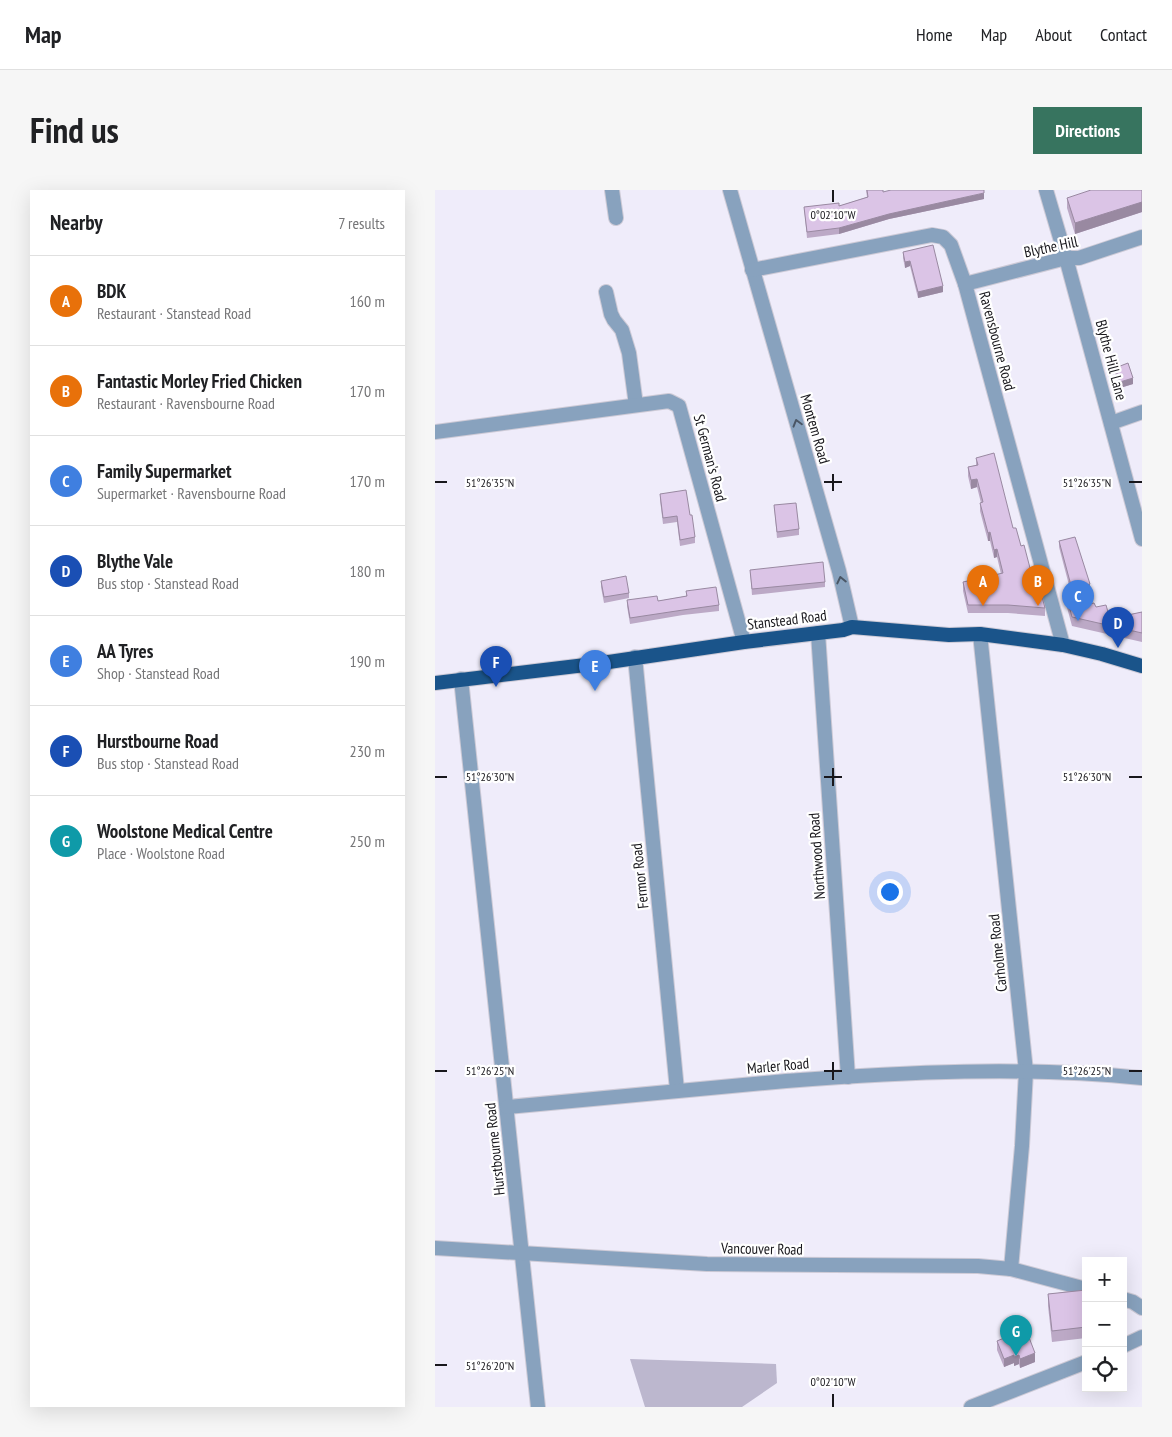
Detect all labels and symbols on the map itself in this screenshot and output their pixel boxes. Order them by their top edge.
text: 0°02'10"W [810,207,856,222]
street label: Blythe Hill [1022,231,1080,261]
street label: Ravensbourne Road [975,289,1020,393]
street label: Blythe Hill Lane [1092,318,1131,402]
street label: Montem Road [797,392,834,466]
street label: St German's Road [690,412,731,504]
one-way arrow [792,419,803,428]
text: 51°26'35"N [466,475,514,490]
text: 51°26'35"N [1063,475,1111,490]
pin: A [967,565,999,606]
pin: B [1022,565,1054,606]
one-way arrow [836,575,847,584]
pin: C [1062,580,1094,621]
street label: Stanstead Road [746,605,828,634]
pin: D [1102,607,1134,648]
pin: F [480,646,512,687]
pin: E [579,650,611,691]
text: 51°26'30"N [466,769,514,784]
text: 51°26'30"N [1063,769,1111,784]
street label: Northwood Road [804,812,829,900]
street label: Fermor Road [627,842,652,910]
your location [877,879,903,905]
street label: Carholme Road [984,913,1011,993]
street label: Marler Road [746,1053,810,1078]
text: 51°26'25"N [466,1063,514,1078]
text: 51°26'25"N [1063,1063,1111,1078]
street label: Hurstbourne Road [480,1102,509,1196]
street label: Vancouver Road [720,1238,803,1259]
pin: G [1000,1315,1032,1356]
text: 51°26'20"N [466,1358,514,1373]
text: 0°02'10"W [810,1374,856,1389]

